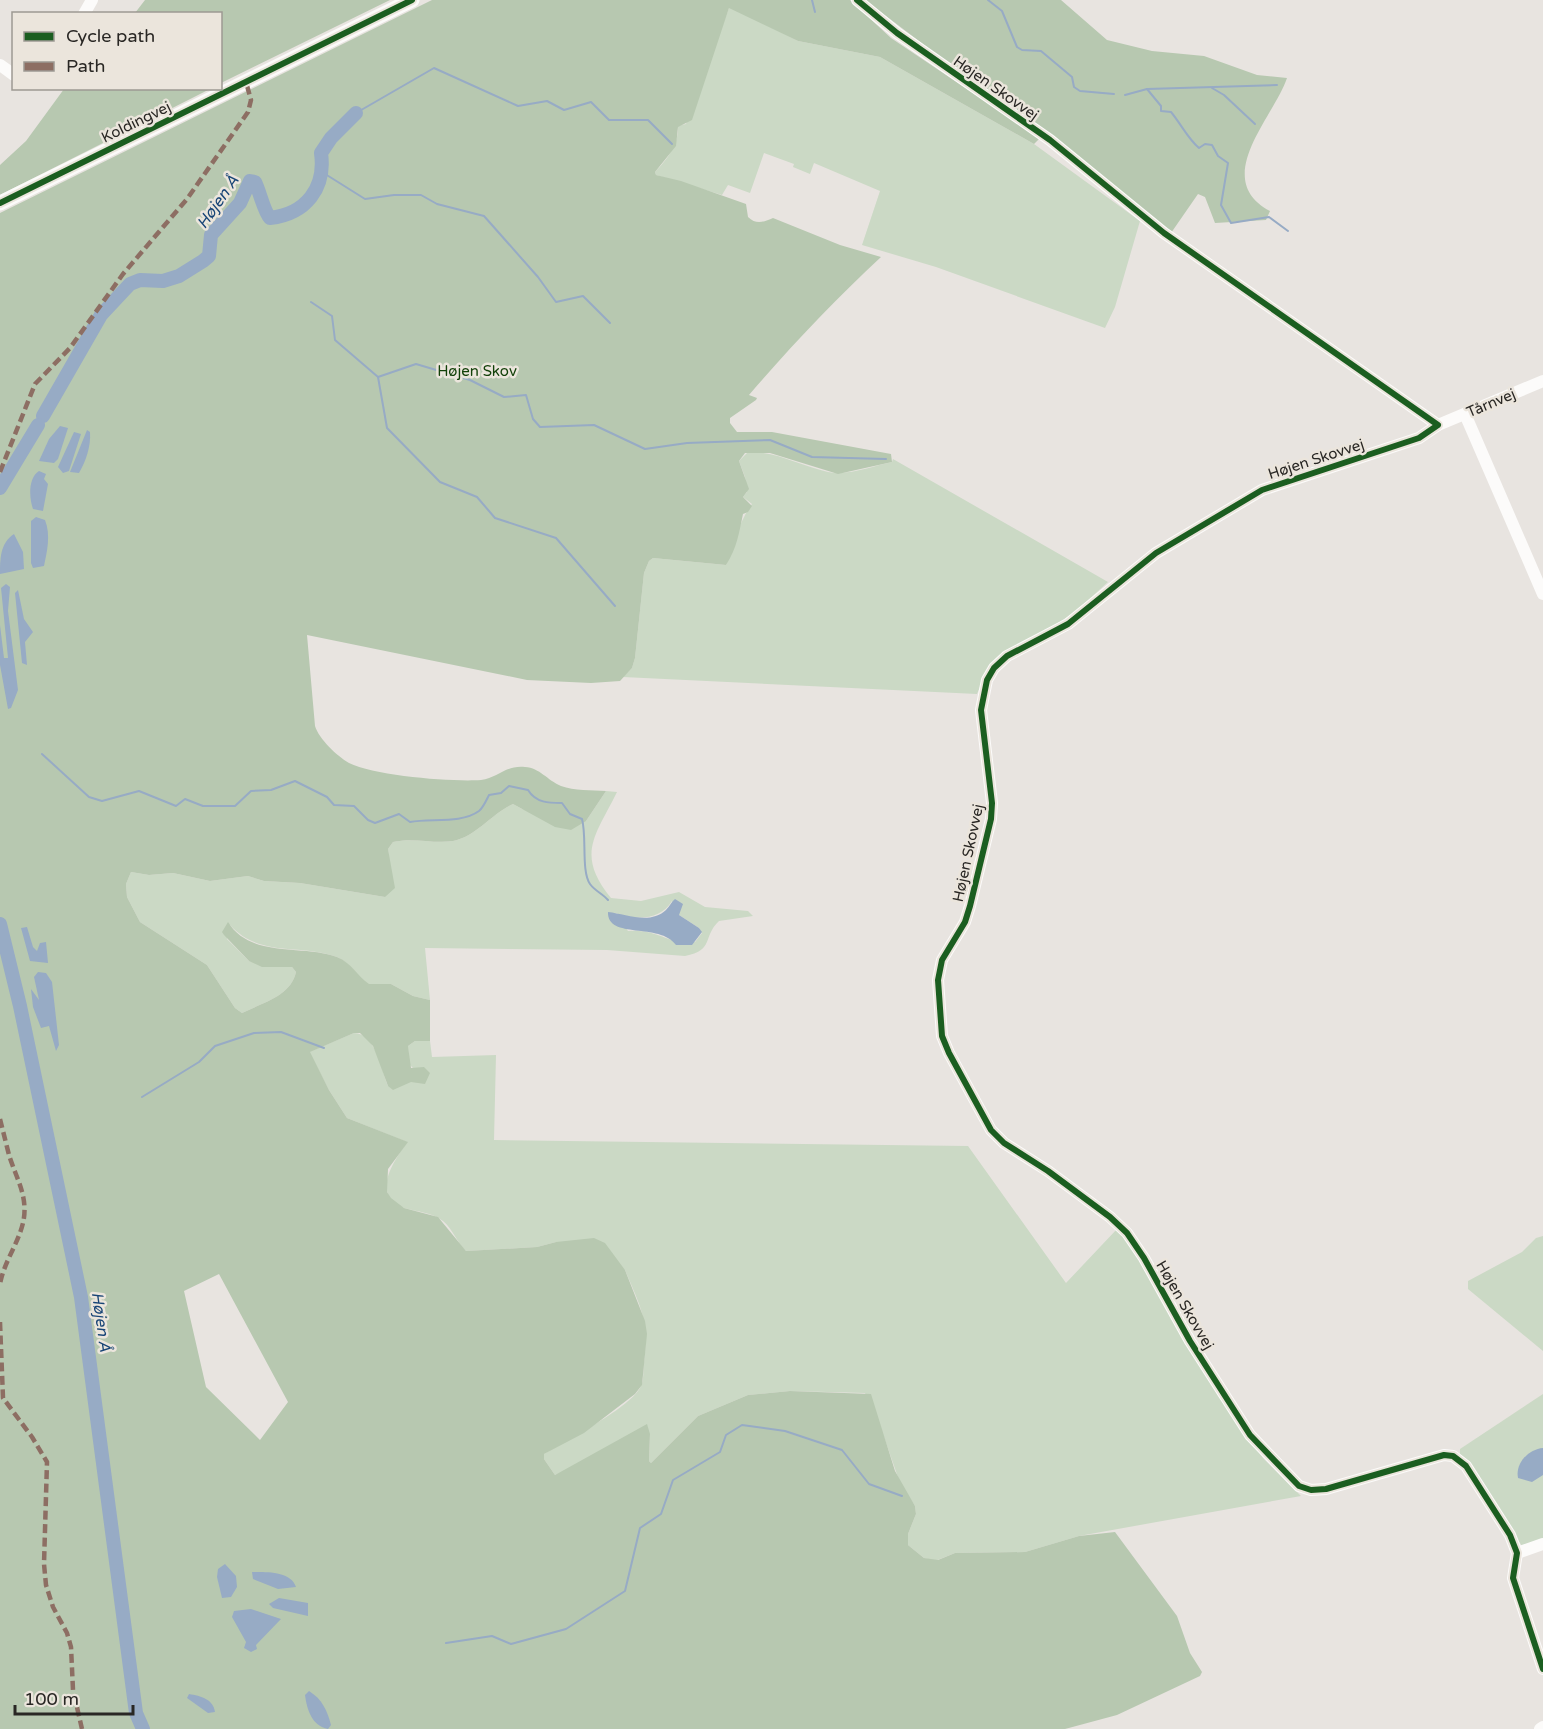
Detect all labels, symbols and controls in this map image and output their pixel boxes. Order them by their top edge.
legend [12,12,222,90]
text: Cycle path [66,25,155,47]
street label: Højen Skovvej [950,52,1042,124]
text: Path [66,55,105,77]
street label: Koldingvej [98,98,174,146]
water label: Højen Å [192,171,244,233]
park label: Højen Skov [437,362,517,380]
street label: Tårnvej [1464,385,1518,421]
street label: Højen Skovvej [1266,435,1366,483]
street label: Højen Skovvej [949,802,987,904]
street label: Højen Skovvej [1152,1257,1218,1353]
water label: Højen Å [87,1291,115,1353]
scale bar [15,1678,134,1716]
text: 100 m [24,1688,79,1710]

